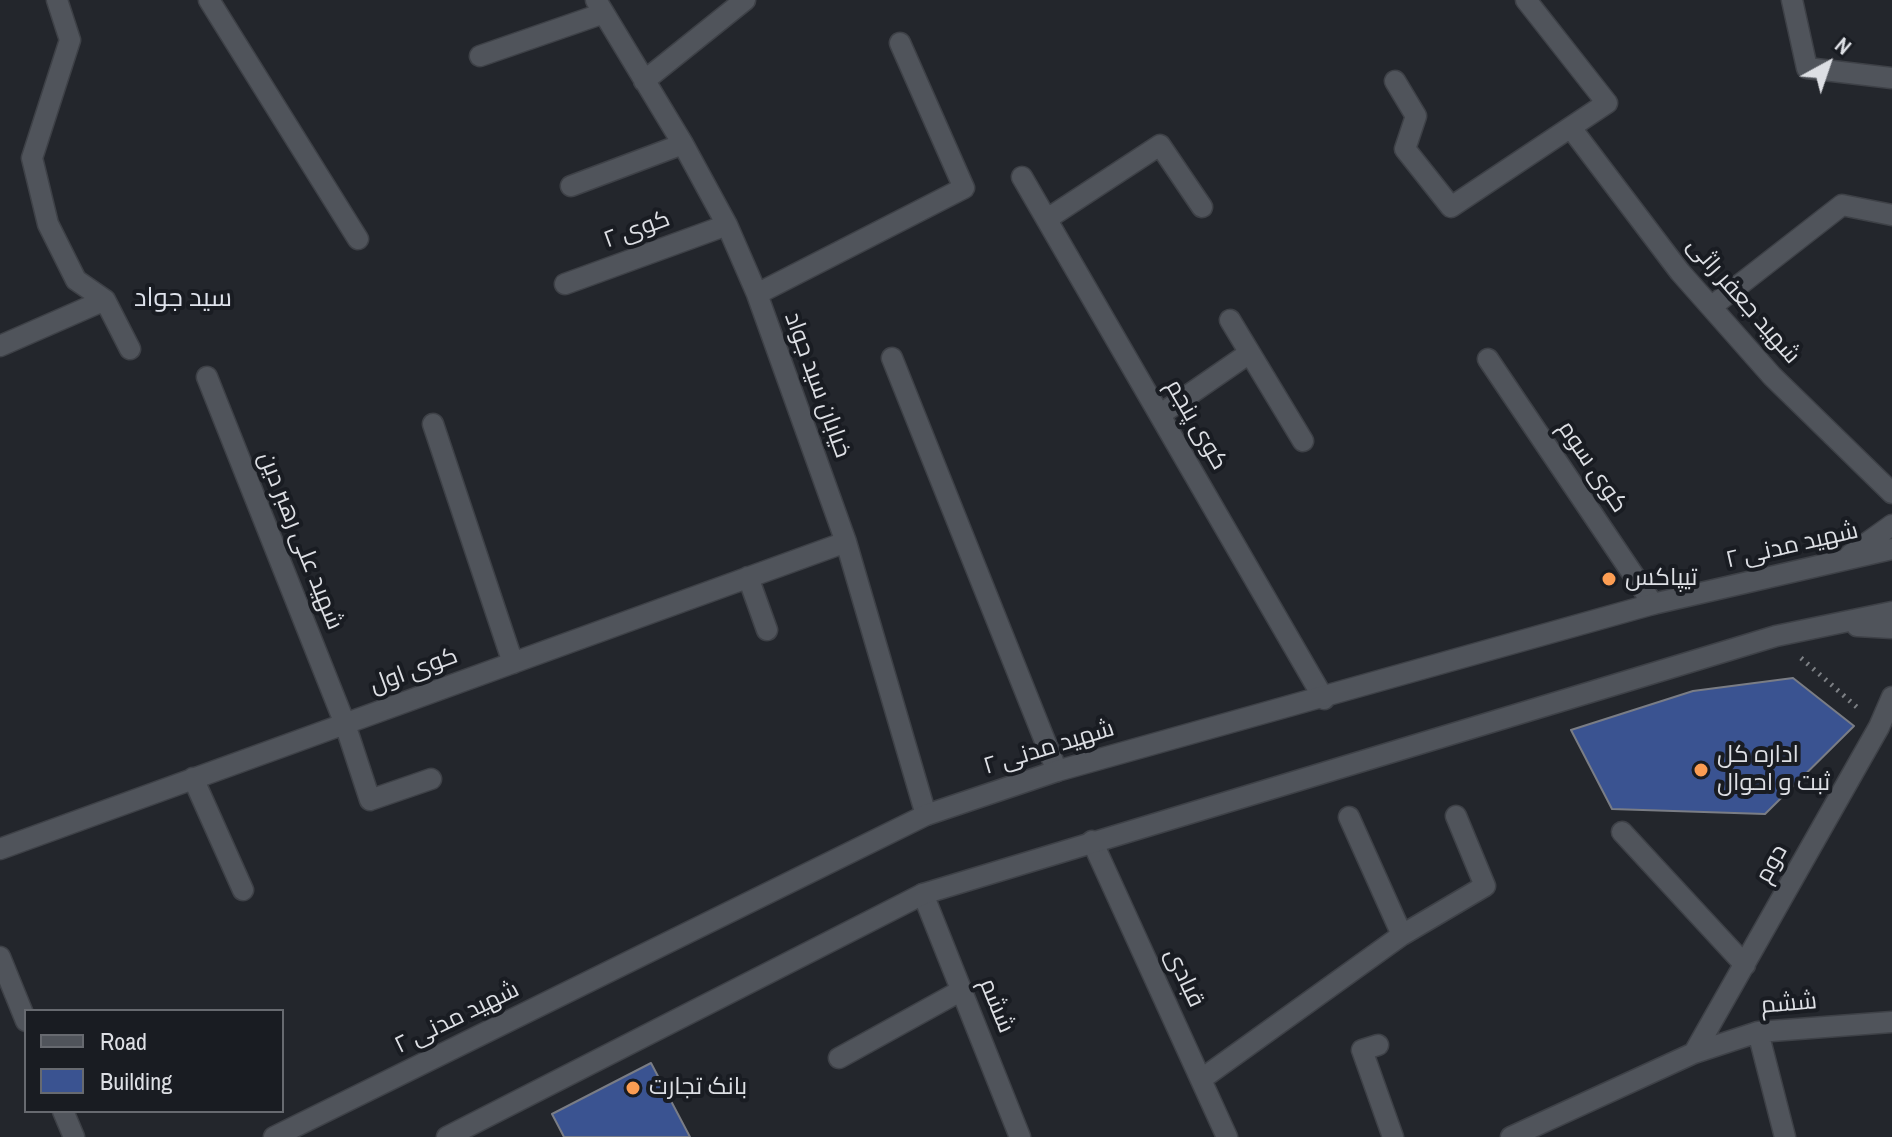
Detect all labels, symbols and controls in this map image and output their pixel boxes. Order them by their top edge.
north arrow [1788,24,1868,104]
text: N [1829,30,1858,61]
street label: کوی ۲ [600,205,674,255]
street label: شهید جعفر راثی [1680,232,1806,370]
district label: سید جواد [134,283,232,315]
street label: خیابان سید جواد [777,308,857,462]
street label: کوی پنجم [1159,375,1233,475]
street label: کوی سوم [1551,416,1633,518]
street label: شهید علی رهبر دین [251,448,349,634]
street label: شهید مدنی ۲ [1723,517,1861,575]
place label: تیپاکس [1625,565,1698,593]
marker: تیپاکس [1600,570,1618,588]
street label: کوی اول [366,642,462,700]
street label: شهید مدنی ۲ [980,714,1118,782]
place label: اداره کل ثبت و احوال [1717,742,1830,798]
marker: اداره کل ثبت و احوال [1692,761,1710,779]
street label: دوم [1750,840,1794,888]
street label: قبادی [1158,944,1210,1012]
street label: شهید مدنی ۲ [390,975,524,1061]
street label: ششم [972,975,1020,1037]
street label: ششم [1760,987,1818,1021]
legend [24,1009,284,1113]
text: Road [100,1025,147,1057]
text: Building [100,1065,172,1097]
place label: بانک تجارت [649,1074,747,1102]
marker: بانک تجارت [624,1079,642,1097]

